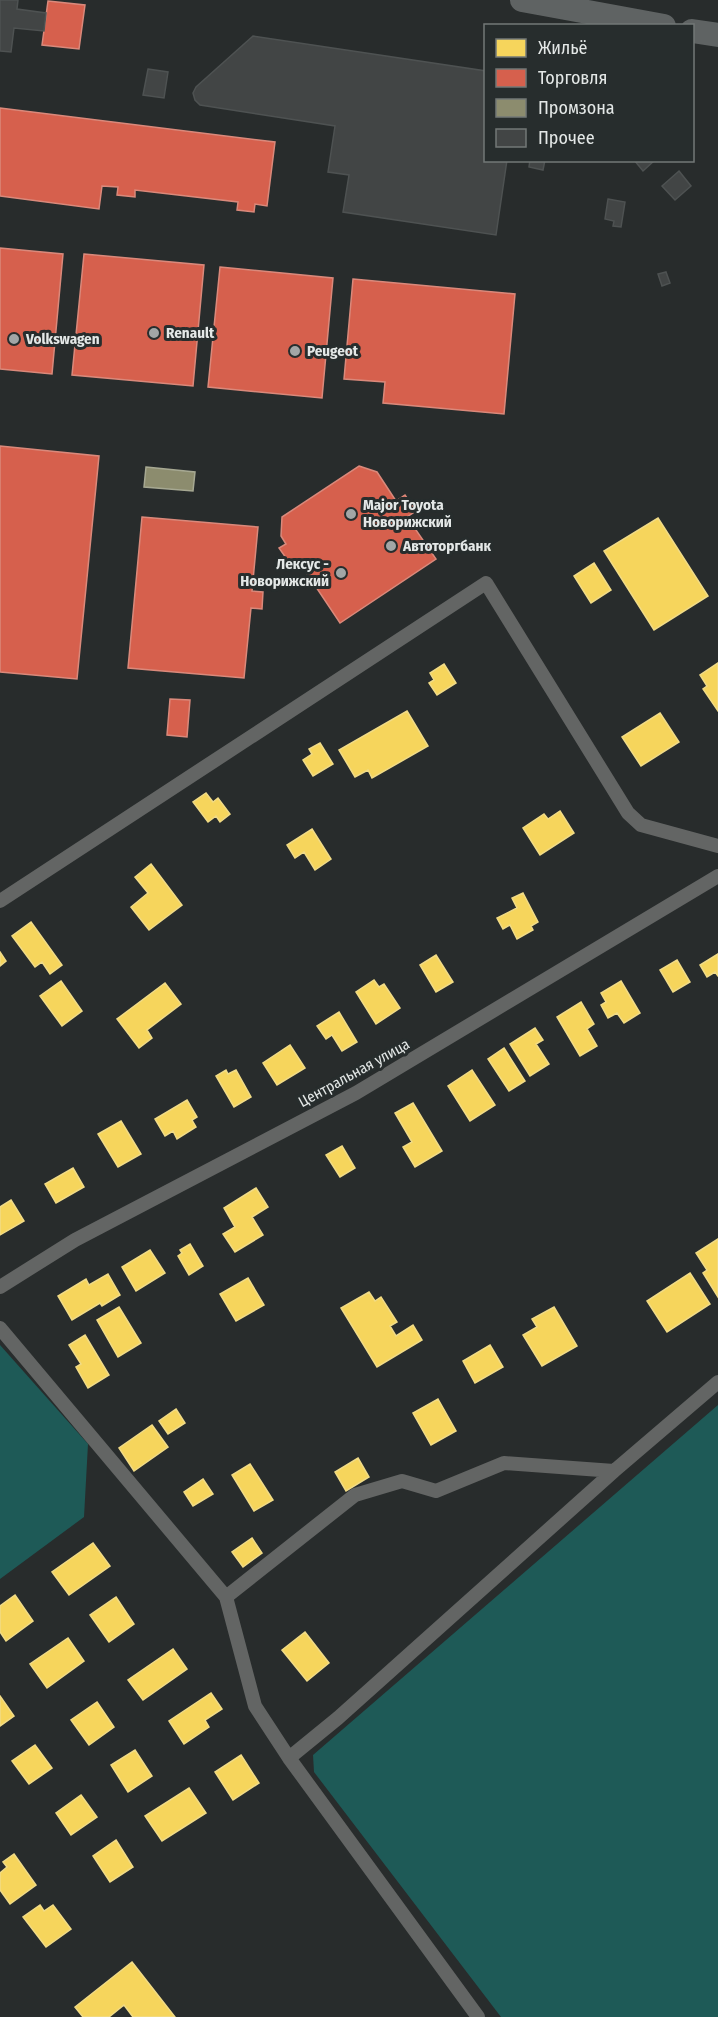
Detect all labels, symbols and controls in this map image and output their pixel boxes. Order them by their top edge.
legend [484,24,694,162]
text: Жильё [538,37,588,59]
text: Торговля [538,67,607,89]
text: Промзона [538,97,615,119]
text: Прочее [538,127,595,149]
place label: Renault [166,324,215,342]
marker: Renault [147,326,161,340]
place label: Volkswagen [25,330,100,348]
marker: Volkswagen [7,332,21,346]
place label: Peugeot [307,342,359,360]
marker: Peugeot [288,344,302,358]
place label: Major Toyota Новорижский [363,496,452,531]
marker: Major Toyota Новорижский [344,507,358,521]
place label: Автоторгбанк [402,537,491,555]
marker: Автоторгбанк [384,539,398,553]
place label: Лексус - Новорижский [240,555,329,590]
marker: Лексус - Новорижский [334,566,348,580]
street label: Центральная улица [295,1035,413,1111]

